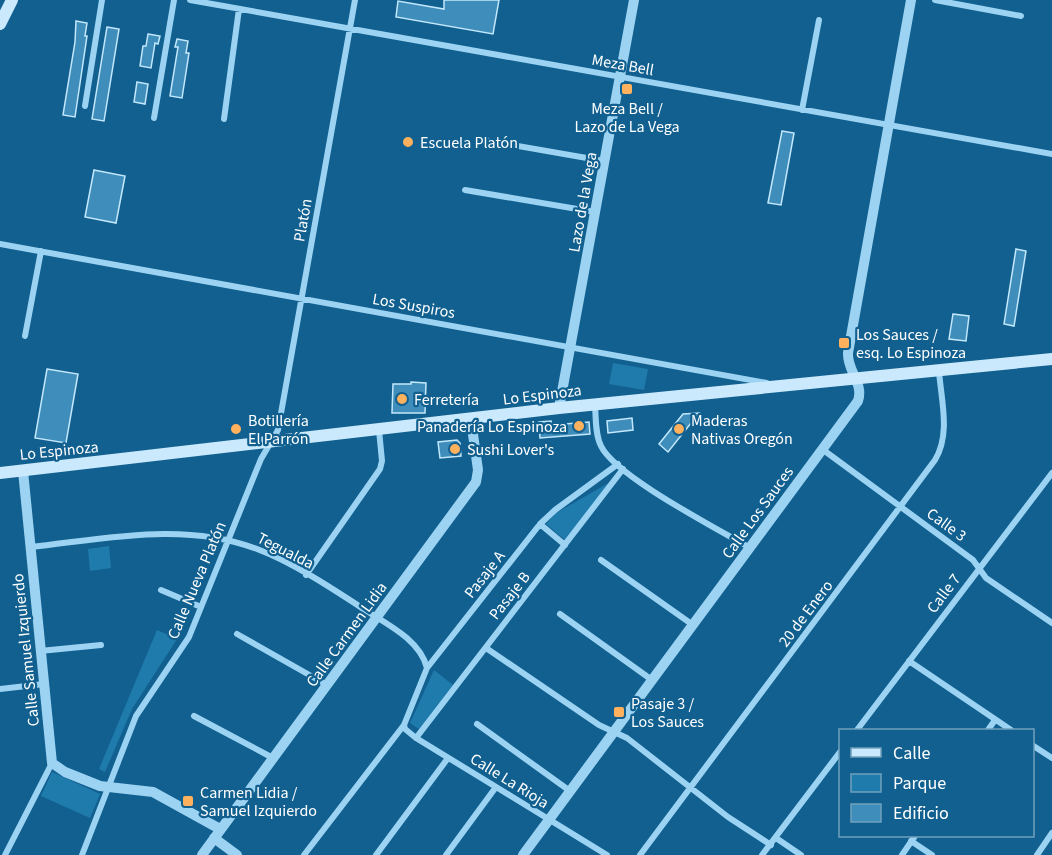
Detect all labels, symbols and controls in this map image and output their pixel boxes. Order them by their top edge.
street label: Meza Bell [590,49,656,81]
marker: Meza Bell / Lazo de La Vega [620,82,634,96]
place label: Meza Bell / Lazo de La Vega [574,98,680,138]
place label: Escuela Platón [420,132,518,154]
marker: Escuela Platón [401,135,415,149]
street label: Lazo de la Vega [563,150,603,254]
street label: Platón [288,197,318,244]
street label: Los Suspiros [371,288,457,324]
place label: Los Sauces / esq. Lo Espinoza [856,324,966,364]
marker: Los Sauces / esq. Lo Espinoza [837,336,851,350]
street label: Lo Espinoza [501,379,583,411]
place label: Ferretería [414,389,479,411]
marker: Ferretería [395,392,409,406]
place label: Botillería El Parrón [248,410,309,450]
place label: Maderas Nativas Oregón [691,410,793,450]
place label: Panadería Lo Espinoza [417,416,567,438]
marker: Panadería Lo Espinoza [572,419,586,433]
marker: Botillería El Parrón [229,422,243,436]
marker: Maderas Nativas Oregón [672,422,686,436]
street label: Lo Espinoza [19,436,100,466]
place label: Sushi Lover's [467,439,555,461]
marker: Sushi Lover's [448,442,462,456]
street label: Calle Los Sauces [717,462,799,563]
street label: Calle 3 [922,503,971,547]
street label: Calle Nueva Platón [162,518,232,642]
street label: Tegualda [253,527,318,575]
street label: Pasaje A [459,546,511,603]
street label: Pasaje B [484,567,536,624]
street label: Calle 7 [922,569,966,618]
street label: Calle Samuel Izquierdo [7,572,45,727]
street label: 20 de Enero [773,576,838,651]
street label: Calle Carmen Lidia [301,578,392,692]
place label: Pasaje 3 / Los Sauces [631,693,704,733]
marker: Pasaje 3 / Los Sauces [612,705,626,719]
legend [839,729,1034,837]
text: Calle [893,741,931,766]
street label: Calle La Rioja [466,748,553,814]
text: Parque [893,771,946,796]
place label: Carmen Lidia / Samuel Izquierdo [200,782,317,822]
marker: Carmen Lidia / Samuel Izquierdo [181,794,195,808]
text: Edificio [893,801,949,826]

